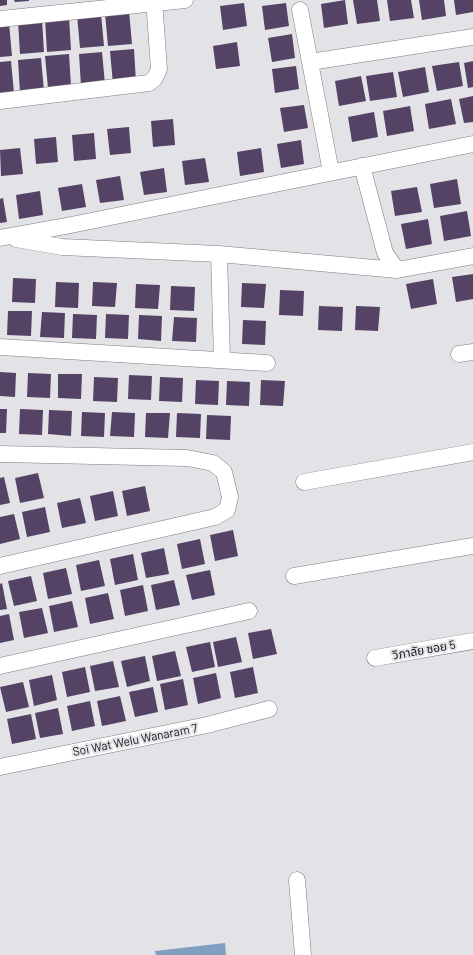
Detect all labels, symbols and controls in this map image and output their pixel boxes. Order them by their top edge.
street label: วิภาลัย ซอย 5 [391,637,457,663]
street label: Soi Wat Welu Wanaram 7 [71,721,199,759]

